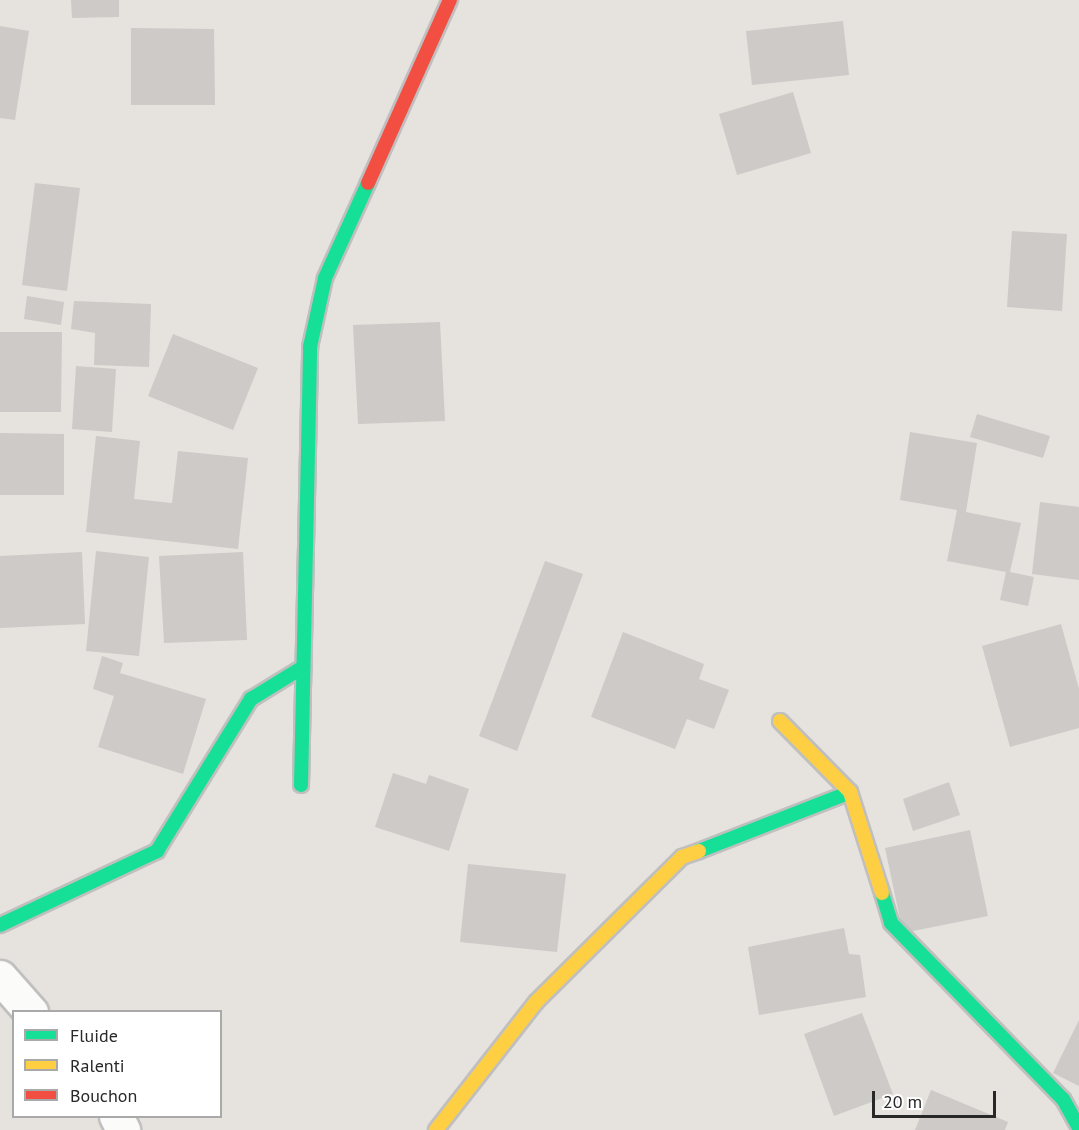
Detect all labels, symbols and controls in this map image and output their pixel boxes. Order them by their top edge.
legend [12,1010,222,1118]
text: Fluide [70,1024,118,1047]
text: Ralenti [70,1054,125,1077]
scale bar [875,1079,1000,1117]
text: Bouchon [70,1084,137,1107]
text: 20 m [883,1090,922,1113]

